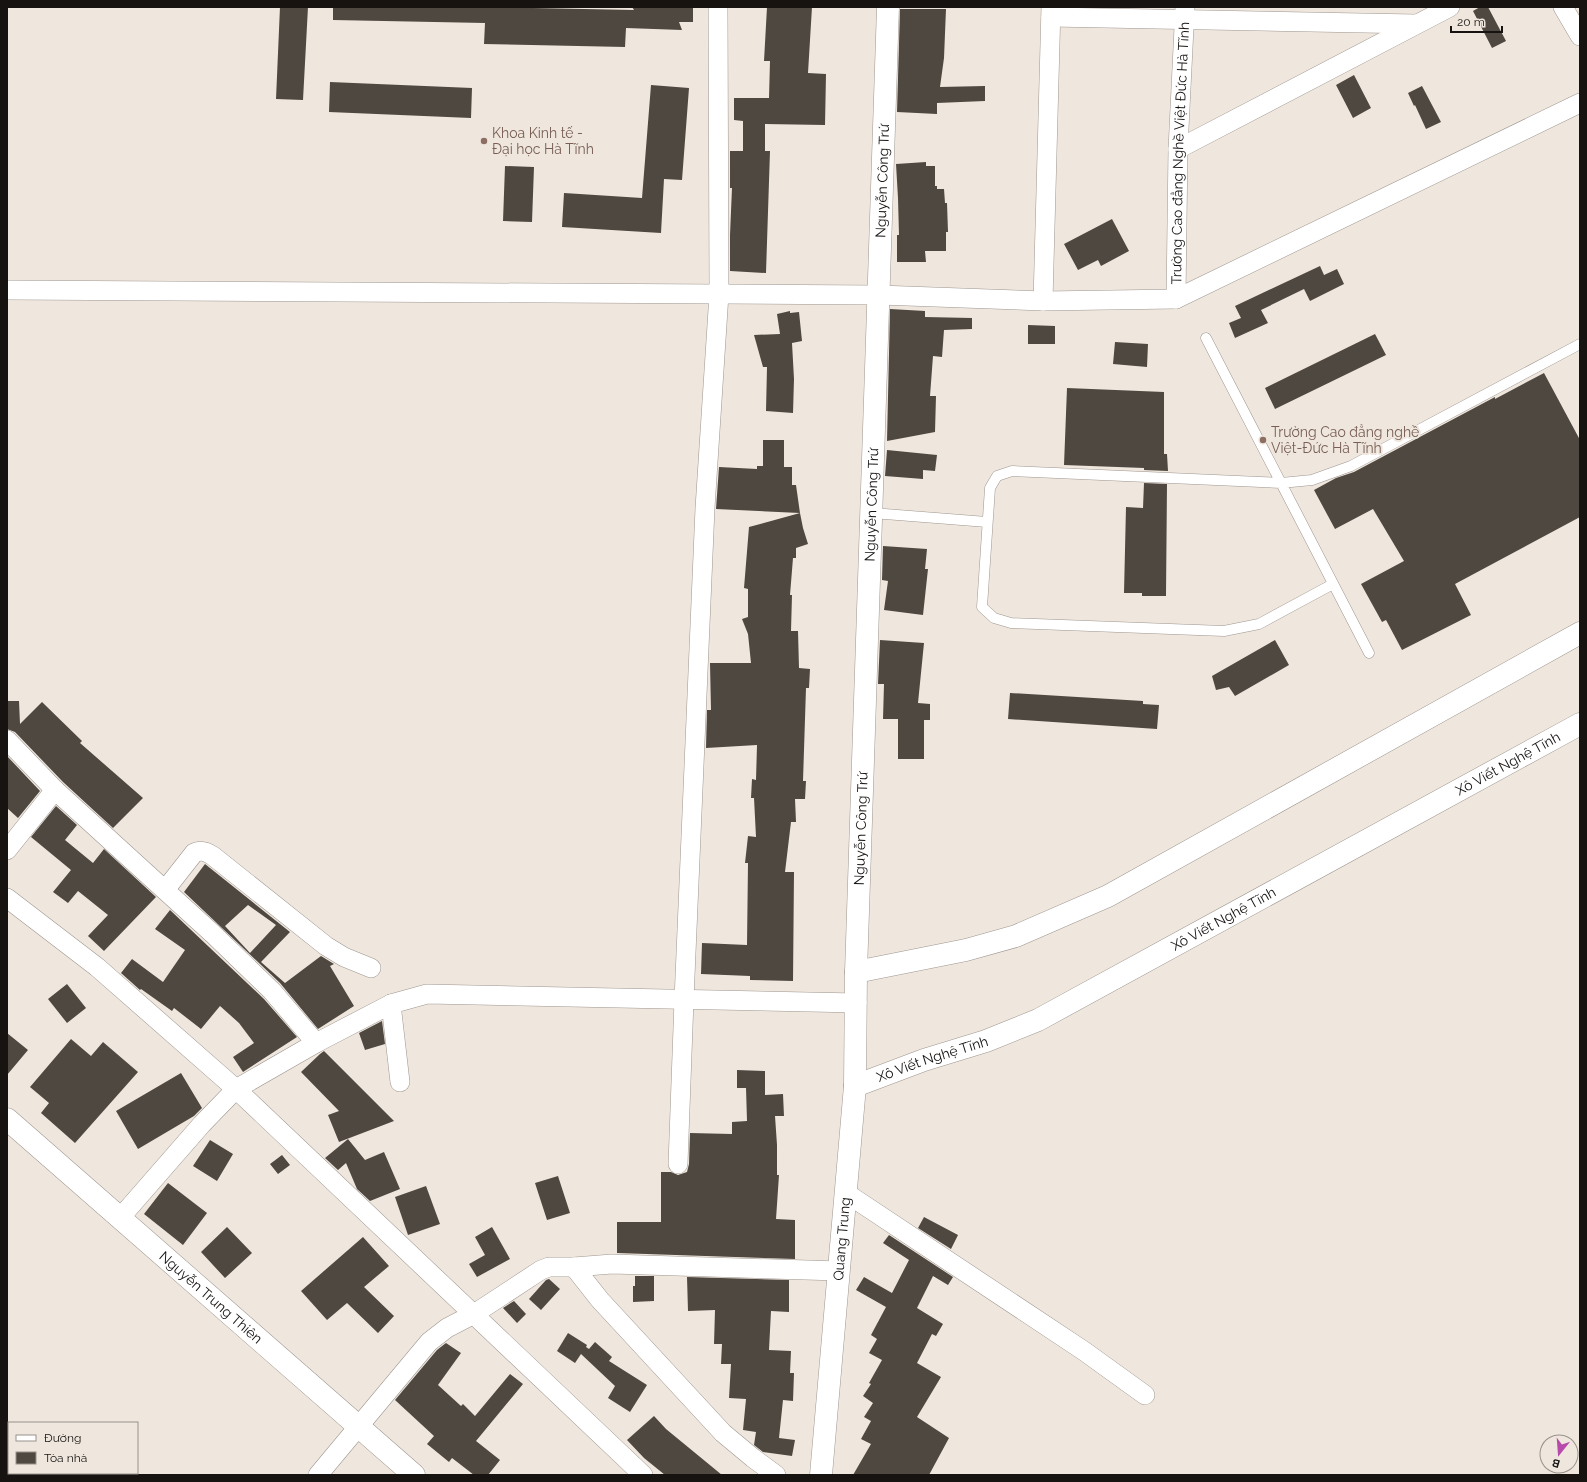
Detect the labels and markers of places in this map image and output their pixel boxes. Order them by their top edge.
place label: Khoa Kinh tế - Đại học Hà Tĩnh [492,125,594,157]
marker: Khoa Kinh tế - Đại học Hà Tĩnh [479,136,489,146]
place label: Trường Cao đẳng nghề Việt-Đức Hà Tĩnh [1271,424,1419,456]
marker: Trường Cao đẳng nghề Việt-Đức Hà Tĩnh [1258,435,1268,445]

